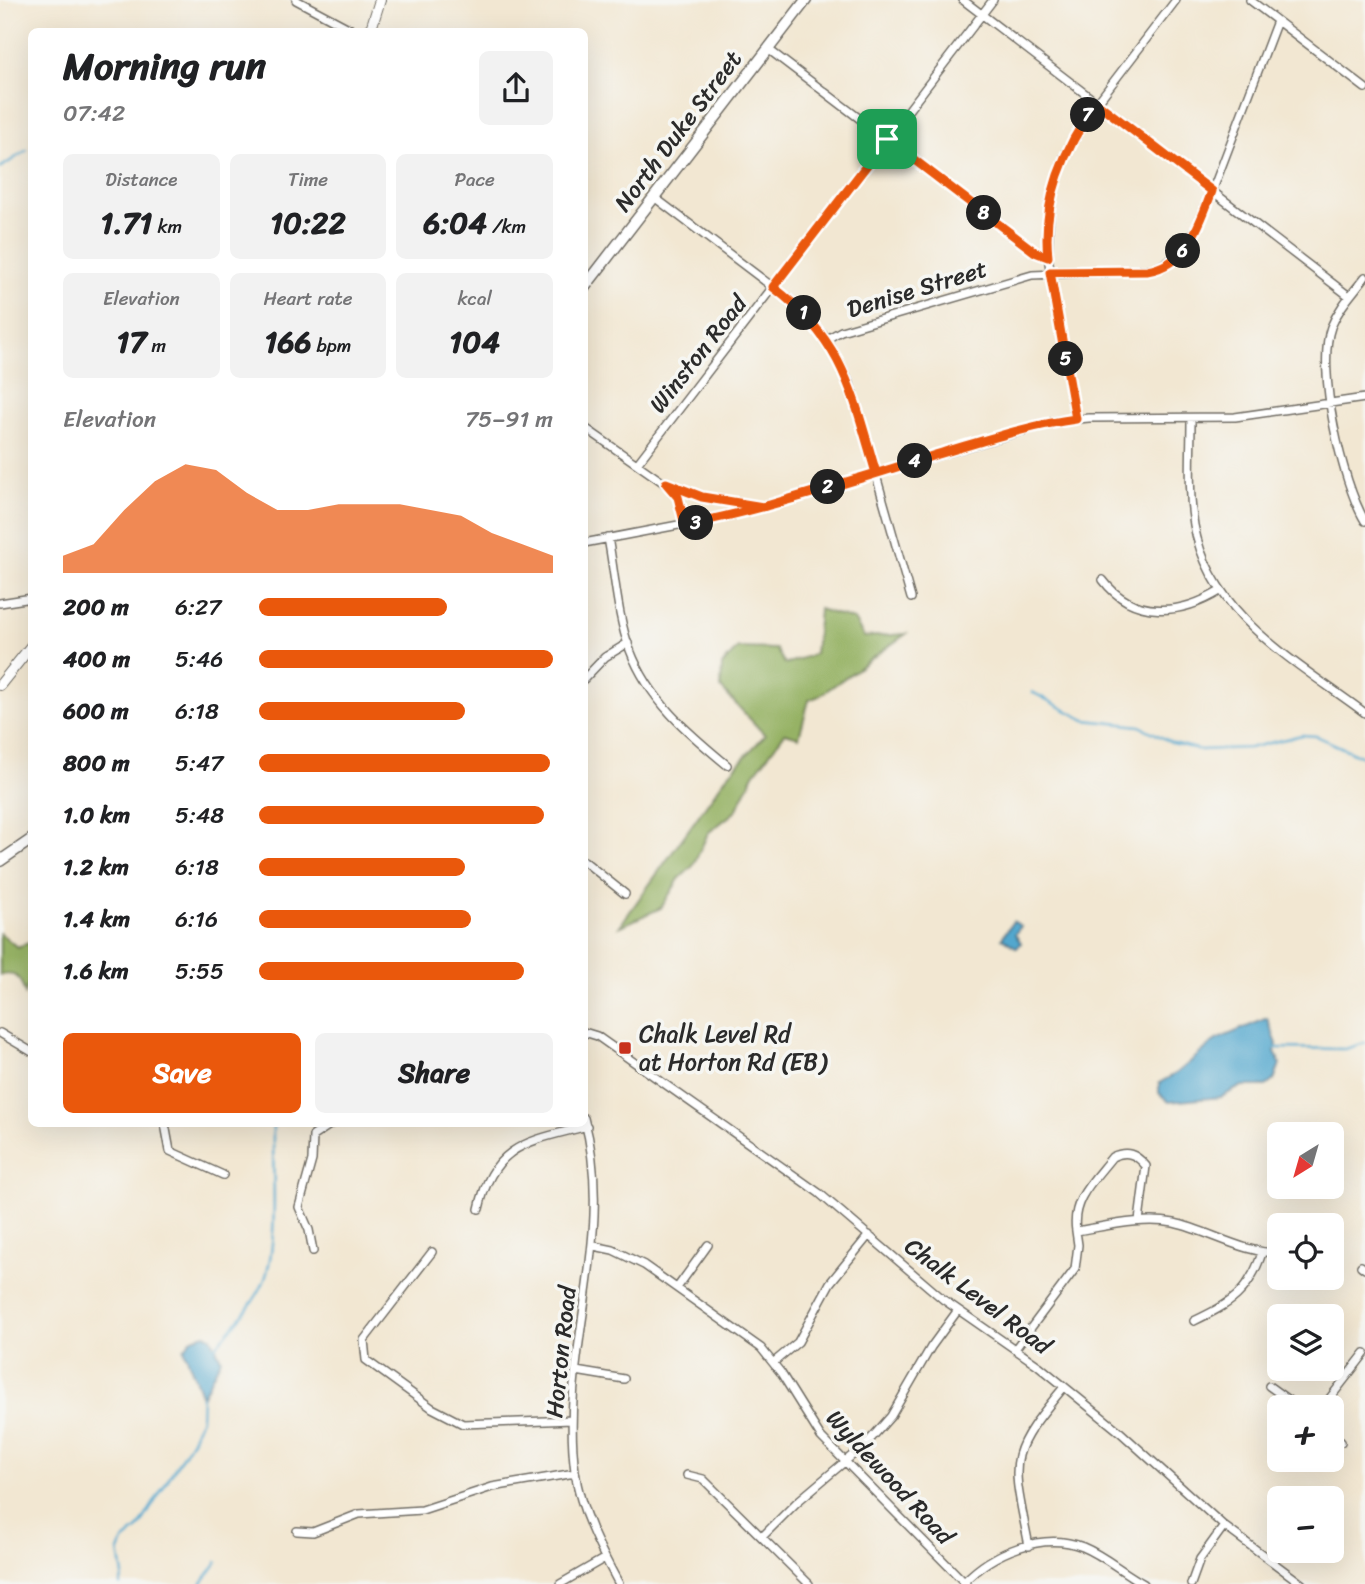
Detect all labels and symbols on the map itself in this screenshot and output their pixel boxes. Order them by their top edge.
street label: North Duke Street [603,41,753,221]
pin: 7 [1070,97,1106,132]
pin [857,109,917,169]
pin: 8 [967,196,1002,230]
pin: 6 [1166,233,1200,268]
street label: Denise Street [842,248,992,330]
street label: Winston Road [638,284,759,423]
pin: 1 [786,296,822,330]
pin: 5 [1048,342,1084,376]
pin: 4 [898,444,932,478]
pin: 2 [810,470,846,504]
pin: 3 [678,505,714,540]
place label: Chalk Level Rd at Horton Rd (EB) [639,1013,828,1083]
marker: Chalk Level Rd at Horton Rd (EB) [617,1040,633,1056]
north arrow [1267,1122,1344,1199]
street label: Chalk Level Road [895,1226,1062,1366]
street label: Horton Road [533,1282,589,1420]
street label: Wyldewood Road [815,1399,966,1556]

